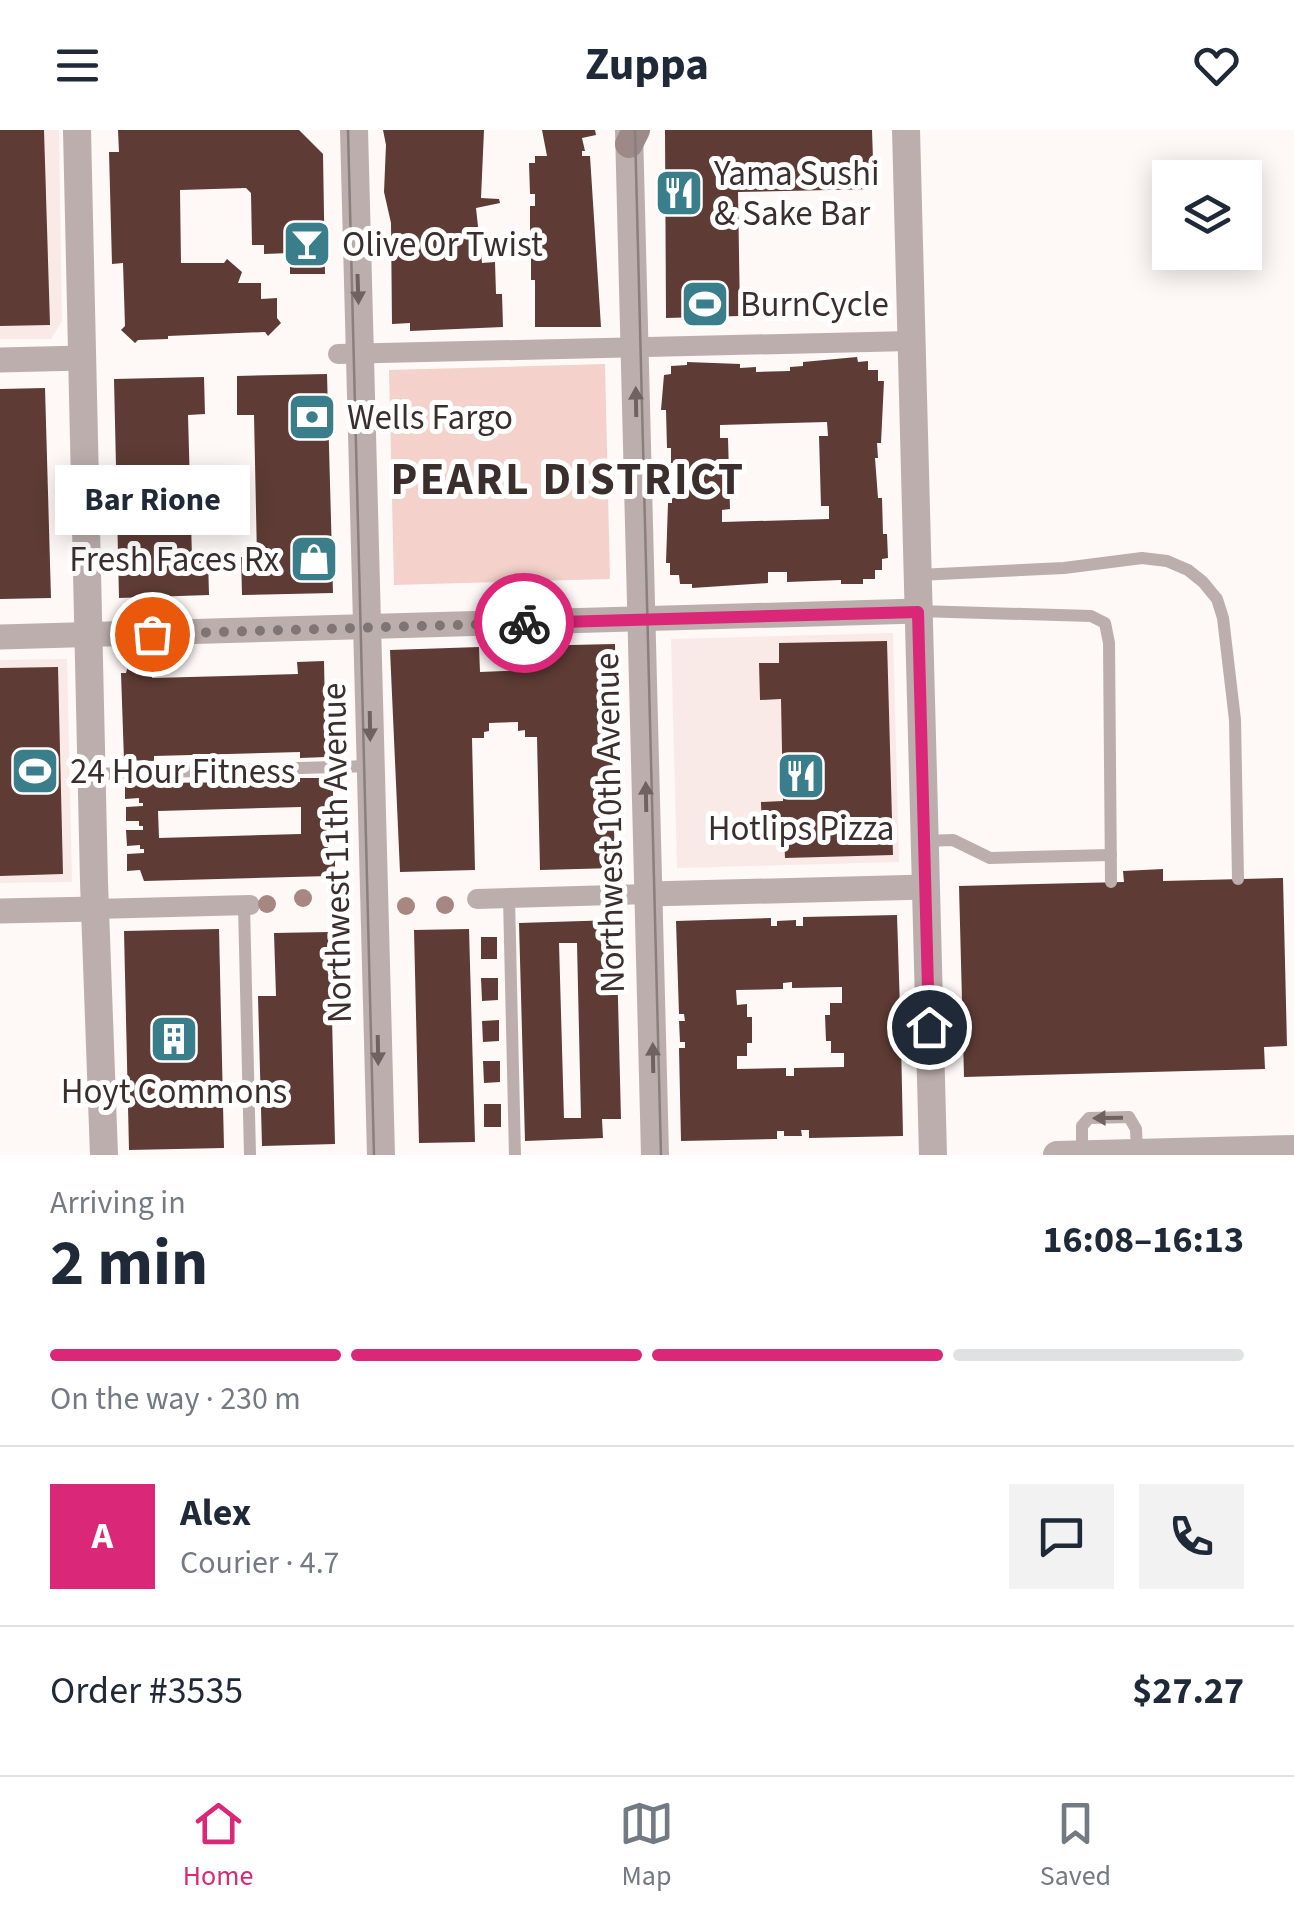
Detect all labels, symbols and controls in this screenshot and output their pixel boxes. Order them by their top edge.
text: Zuppa [585,33,709,97]
icon: menu [50,38,105,93]
icon: heart [1189,38,1244,93]
place label: Yama Sushi & Sake Bar [713,149,880,239]
map controls [1152,160,1262,270]
button: layers [1152,160,1262,270]
restaurant icon: Yama Sushi & Sake Bar [653,167,705,219]
bar icon: Olive Or Twist [281,218,333,270]
place label: Olive Or Twist [342,220,543,270]
one-way arrow [351,273,367,305]
sports icon: BurnCycle [679,278,731,330]
place label: BurnCycle [740,280,889,330]
one-way arrow [628,385,644,417]
bank icon: Wells Fargo [286,391,338,443]
place label: Wells Fargo [347,393,513,443]
district label: PEARL DISTRICT [390,448,746,512]
callout: Bar Rione [54,464,250,534]
text: Bar Rione [84,477,221,523]
shop icon: Fresh Faces Rx [288,533,340,585]
place label: Fresh Faces Rx [69,535,279,585]
courier [474,573,574,673]
pin [110,592,195,677]
icon: bike [497,596,552,651]
icon: bag [125,607,180,662]
street label: Northwest 10th Avenue [582,652,638,994]
street label: Northwest 11th Avenue [309,682,365,1024]
one-way arrow [363,710,379,742]
sports icon: 24 Hour Fitness [9,745,61,797]
place label: 24 Hour Fitness [70,747,295,797]
restaurant icon: Hotlips Pizza [775,750,827,802]
one-way arrow [638,780,654,812]
place label: Hotlips Pizza [708,804,894,854]
pin [887,985,972,1070]
icon: home [902,1000,957,1055]
building icon: Hoyt Commons [148,1013,200,1065]
one-way arrow [371,1035,387,1067]
one-way arrow [644,1041,660,1073]
place label: Hoyt Commons [61,1067,287,1117]
one-way arrow [1091,1110,1123,1126]
text: Arriving in [50,1180,186,1226]
text: 16:08–16:13 [1042,1213,1244,1267]
text: 2 min [50,1217,208,1310]
text: On the way · 230 m [50,1376,301,1422]
button: chat [1009,1484,1114,1589]
button: phone [1139,1484,1244,1589]
text: Alex [180,1486,251,1540]
text: A [92,1509,113,1563]
text: Courier · 4.7 [180,1540,340,1586]
text: Order #3535 [50,1664,243,1718]
text: $27.27 [1132,1664,1244,1718]
tab: Home [183,1796,253,1896]
tab: Map [619,1796,674,1896]
tab: Saved [1040,1796,1111,1896]

